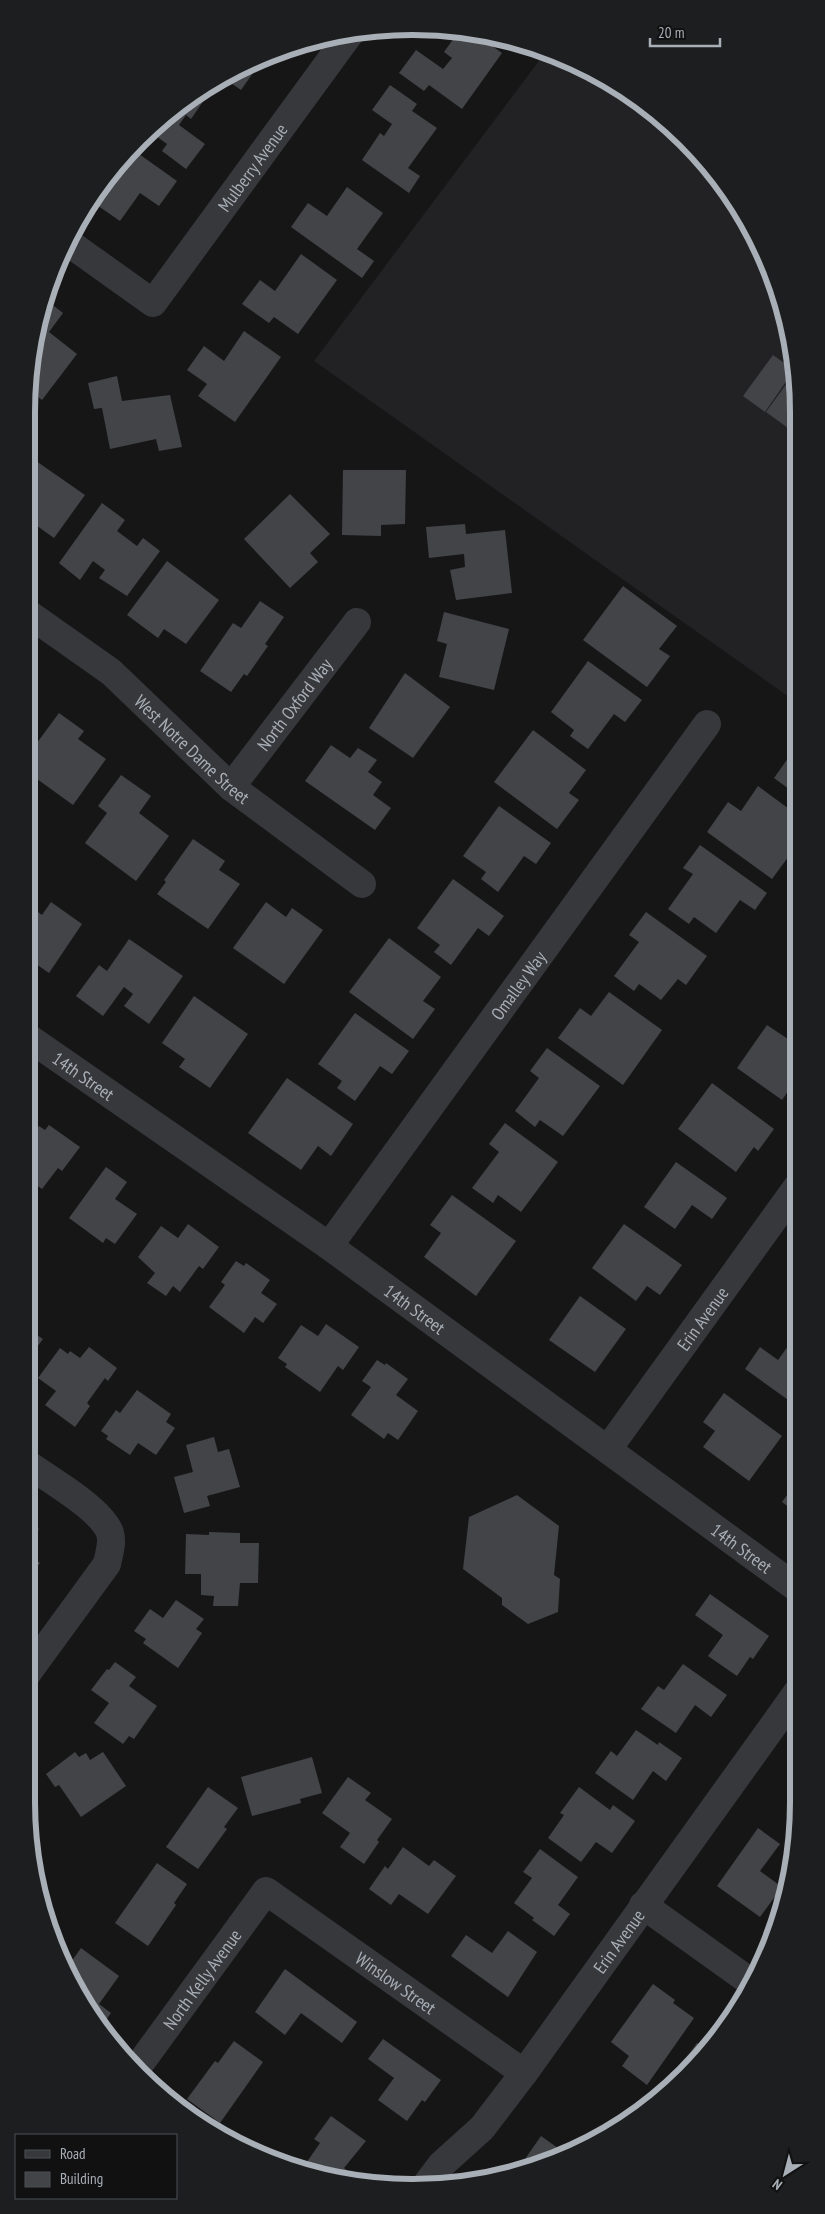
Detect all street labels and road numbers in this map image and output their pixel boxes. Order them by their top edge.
street label: Mulberry Avenue [212,119,292,216]
street label: North Oxford Way [251,653,337,755]
street label: West Notre Dame Street [130,690,254,808]
street label: Omalley Way [485,946,551,1024]
street label: 14th Street [48,1046,119,1105]
street label: 14th Street [380,1279,450,1339]
street label: Erin Avenue [671,1282,733,1355]
street label: 14th Street [707,1518,777,1578]
street label: Erin Avenue [588,1905,649,1978]
street label: North Kelly Avenue [158,1924,246,2034]
street label: Winslow Street [351,1946,441,2019]

